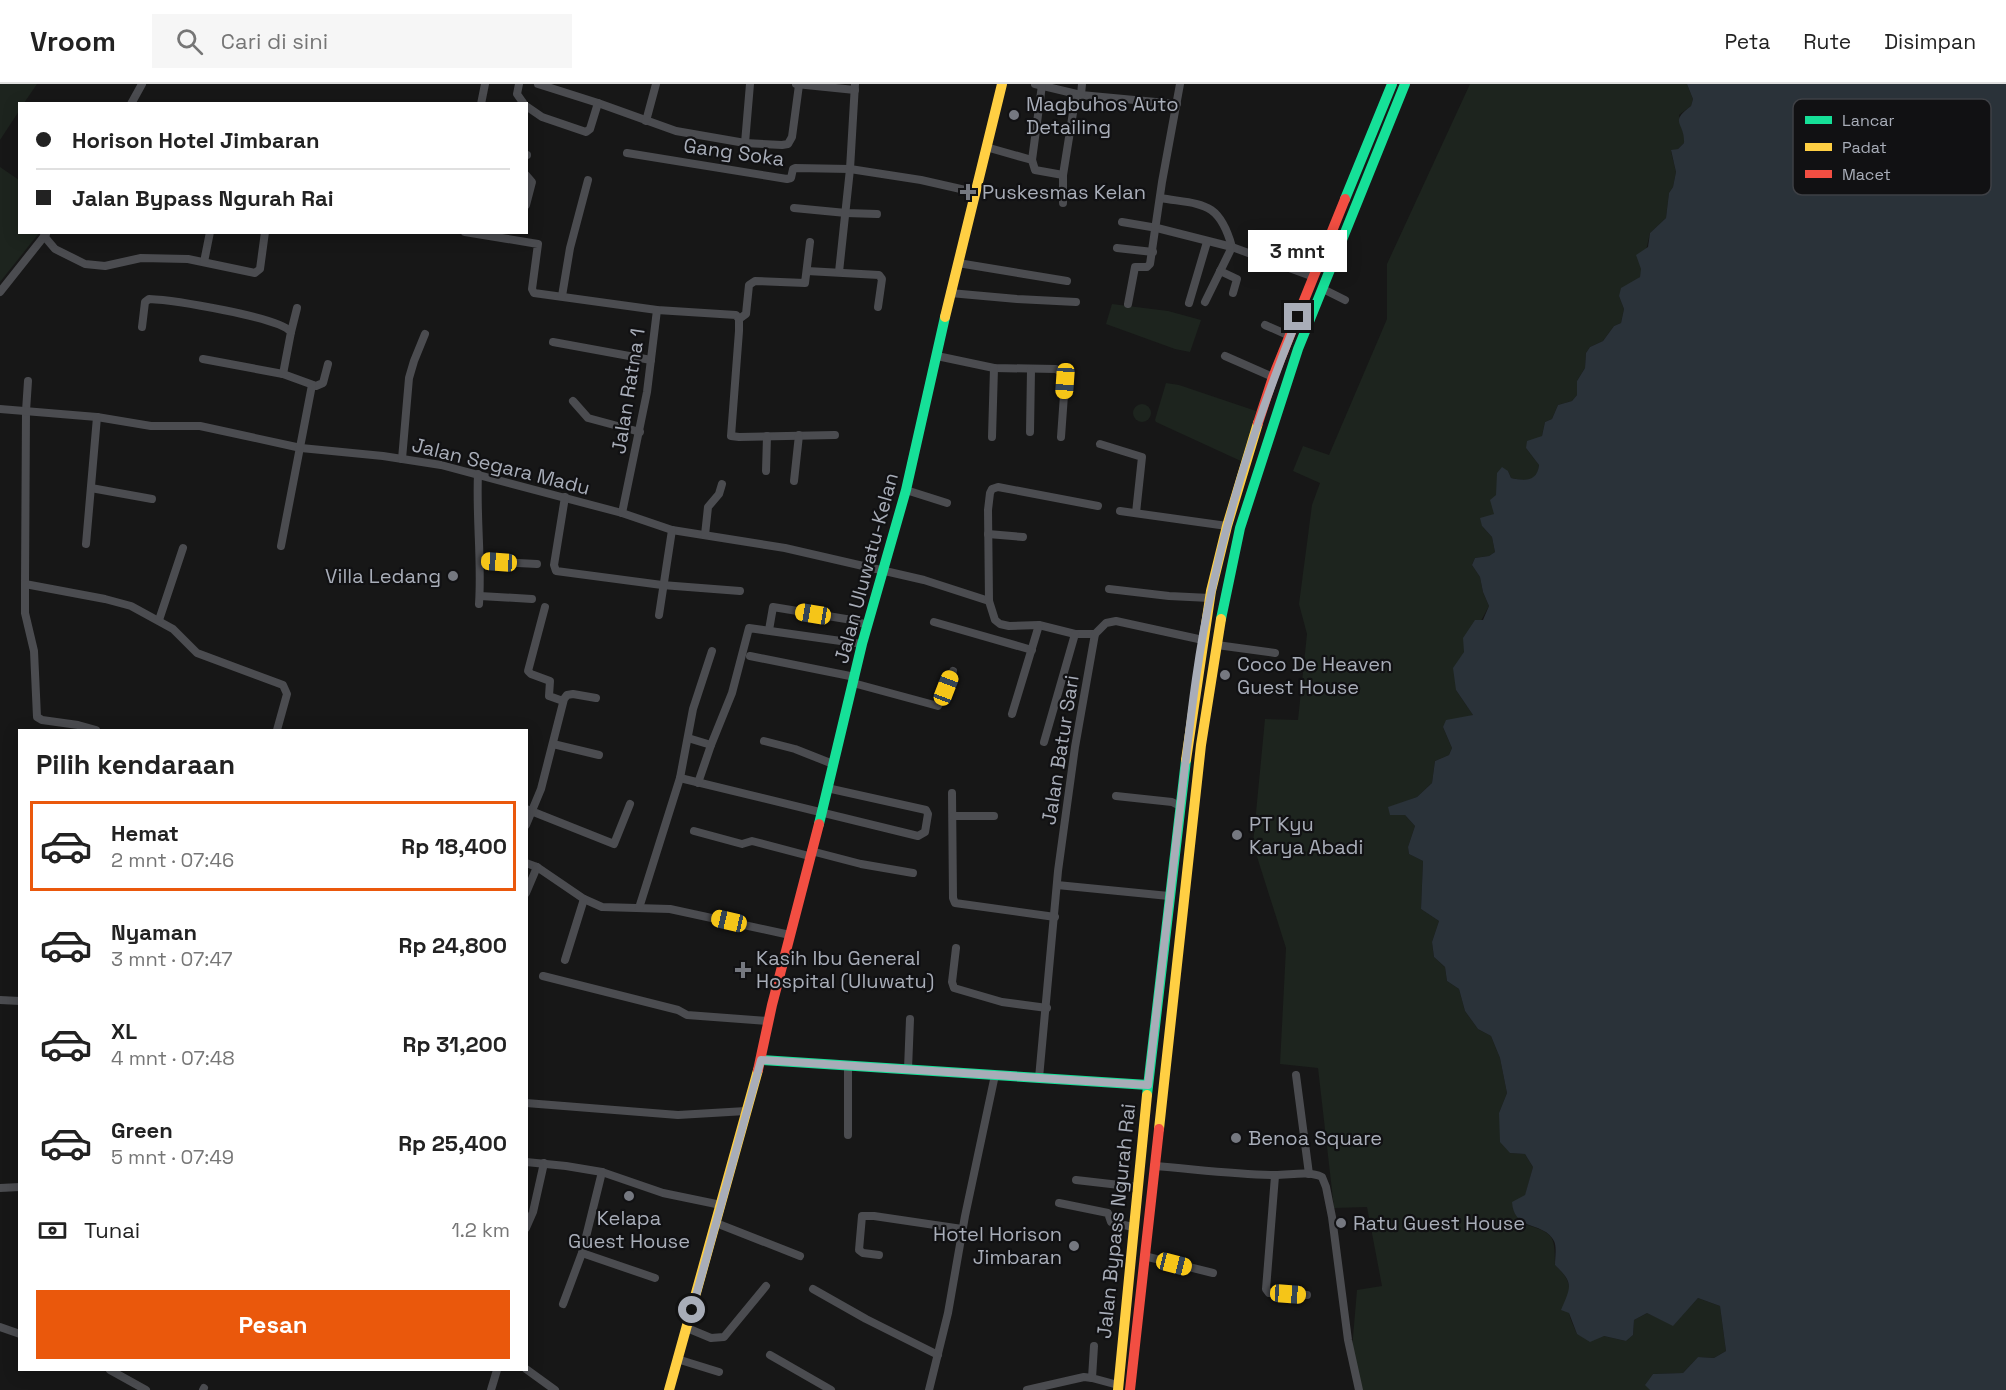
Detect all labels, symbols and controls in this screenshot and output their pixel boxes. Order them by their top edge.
search box [152,14,572,68]
text: Vroom [30,23,116,59]
icon: search [173,25,206,58]
text: Cari di sini [221,27,328,55]
text: Peta [1724,28,1770,55]
text: Rute [1803,28,1851,55]
text: Disimpan [1884,28,1976,55]
place label: Magbuhos Auto Detailing [1026,91,1179,140]
legend [1793,99,1991,195]
marker: Magbuhos Auto Detailing [1007,108,1021,122]
text: Lancar [1842,110,1895,131]
text: Horison Hotel Jimbaran [72,126,319,154]
street label: Gang Soka [682,132,786,172]
text: Padat [1842,137,1887,158]
text: Macet [1842,164,1891,185]
place label: Puskesmas Kelan [982,179,1146,205]
marker: Puskesmas Kelan [959,183,977,201]
text: Jalan Bypass Ngurah Rai [72,184,334,212]
callout: 3 mnt [1248,230,1348,272]
text: 3 mnt [1270,238,1325,264]
route end [1284,303,1311,330]
street label: Jalan Ratna 1 [605,326,651,456]
car [1055,362,1075,400]
street label: Jalan Segara Madu [409,431,593,501]
street label: Jalan Uluwatu-Kelan [828,470,904,666]
car [480,552,518,572]
place label: Villa Ledang [325,563,441,589]
marker: Villa Ledang [446,569,460,583]
car [794,602,832,626]
place label: Coco De Heaven Guest House [1237,651,1392,700]
car [931,668,961,708]
marker: Coco De Heaven Guest House [1218,668,1232,682]
street label: Jalan Batur Sari [1035,673,1085,827]
text: Pilih kendaraan [36,747,235,782]
place label: PT Kyu Karya Abadi [1249,811,1363,860]
icon: car [39,819,93,873]
text: Hemat [111,819,179,847]
marker: PT Kyu Karya Abadi [1230,828,1244,842]
text: Rp 18,400 [401,832,507,860]
text: 2 mnt · 07:46 [111,847,234,873]
car [709,908,749,934]
icon: car [39,918,93,972]
text: Nyaman [111,918,197,946]
text: Rp 24,800 [399,931,507,959]
place label: Kasih Ibu General Hospital (Uluwatu) [756,945,934,994]
text: 3 mnt · 07:47 [111,946,233,972]
marker: Kasih Ibu General Hospital (Uluwatu) [734,961,752,979]
icon: car [39,1017,93,1071]
text: XL [111,1017,137,1045]
text: Rp 31,200 [402,1030,507,1058]
text: 4 mnt · 07:48 [111,1045,235,1071]
street label: Jalan Bypass Ngurah Rai [1091,1102,1141,1340]
icon: car [39,1116,93,1170]
text: Green [111,1116,173,1144]
place label: Benoa Square [1248,1125,1382,1151]
text: Rp 25,400 [398,1129,507,1157]
marker: Benoa Square [1229,1131,1243,1145]
text: 5 mnt · 07:49 [111,1144,234,1170]
marker: Kelapa Guest House [622,1189,636,1203]
place label: Kelapa Guest House [568,1205,690,1254]
place label: Ratu Guest House [1353,1210,1525,1236]
icon: cash [36,1214,69,1247]
text: Tunai [84,1216,140,1244]
marker: Ratu Guest House [1334,1216,1348,1230]
text: 1.2 km [451,1217,510,1243]
place label: Hotel Horison Jimbaran [933,1221,1062,1270]
marker: Hotel Horison Jimbaran [1067,1239,1081,1253]
car [1154,1251,1194,1277]
car [1269,1284,1307,1304]
button: Pesan [36,1290,510,1359]
route start [678,1296,705,1323]

